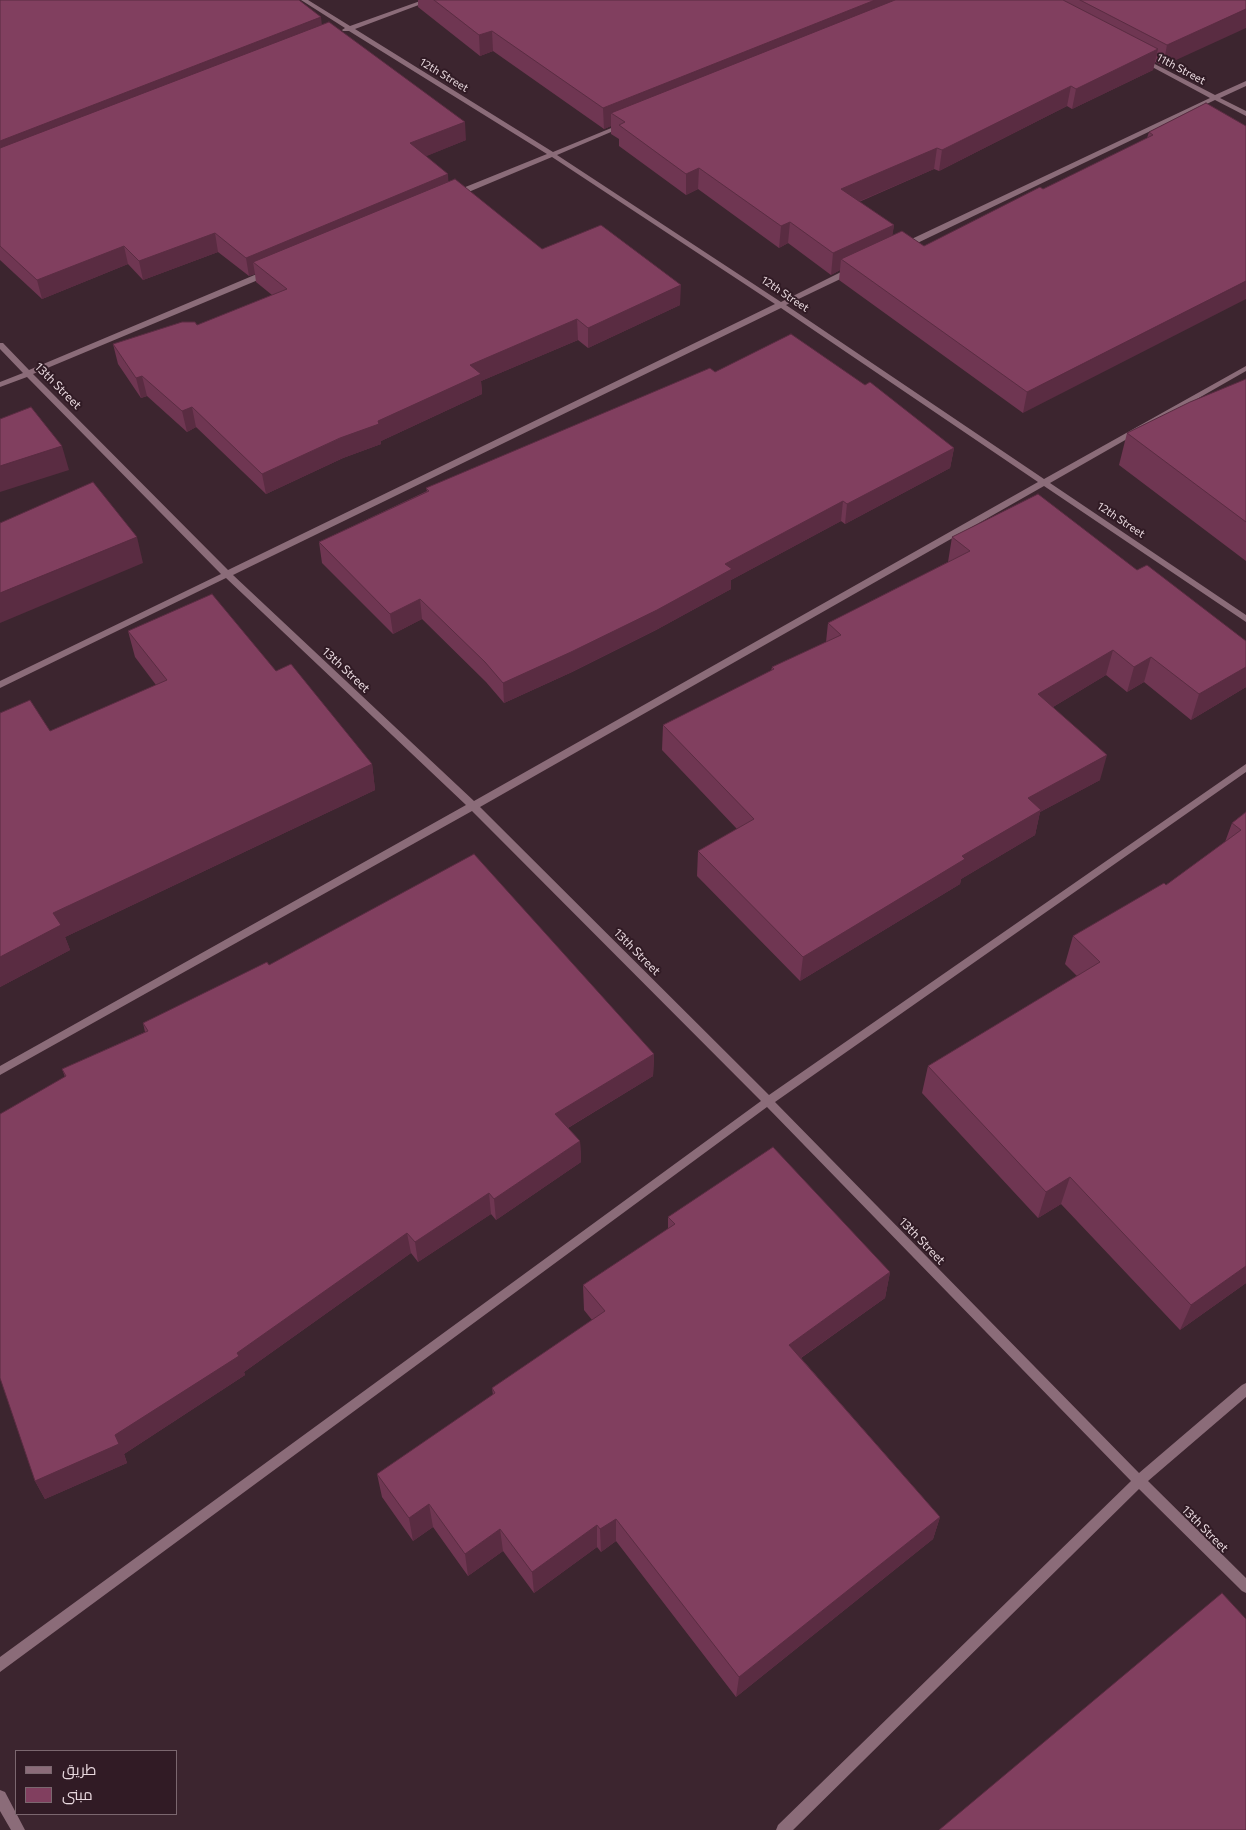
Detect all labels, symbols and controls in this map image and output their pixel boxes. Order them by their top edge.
street label: 11th Street [1154,51,1208,87]
street label: 12th Street [417,55,471,95]
street label: 12th Street [759,273,811,315]
street label: 13th Street [32,360,84,412]
street label: 12th Street [1095,499,1147,541]
street label: 13th Street [319,644,373,696]
street label: 13th Street [611,926,663,978]
street label: 13th Street [896,1214,948,1268]
street label: 13th Street [1179,1503,1231,1555]
legend [15,1750,178,1815]
text: طريق [62,1760,96,1778]
text: مبنى [62,1785,93,1803]

